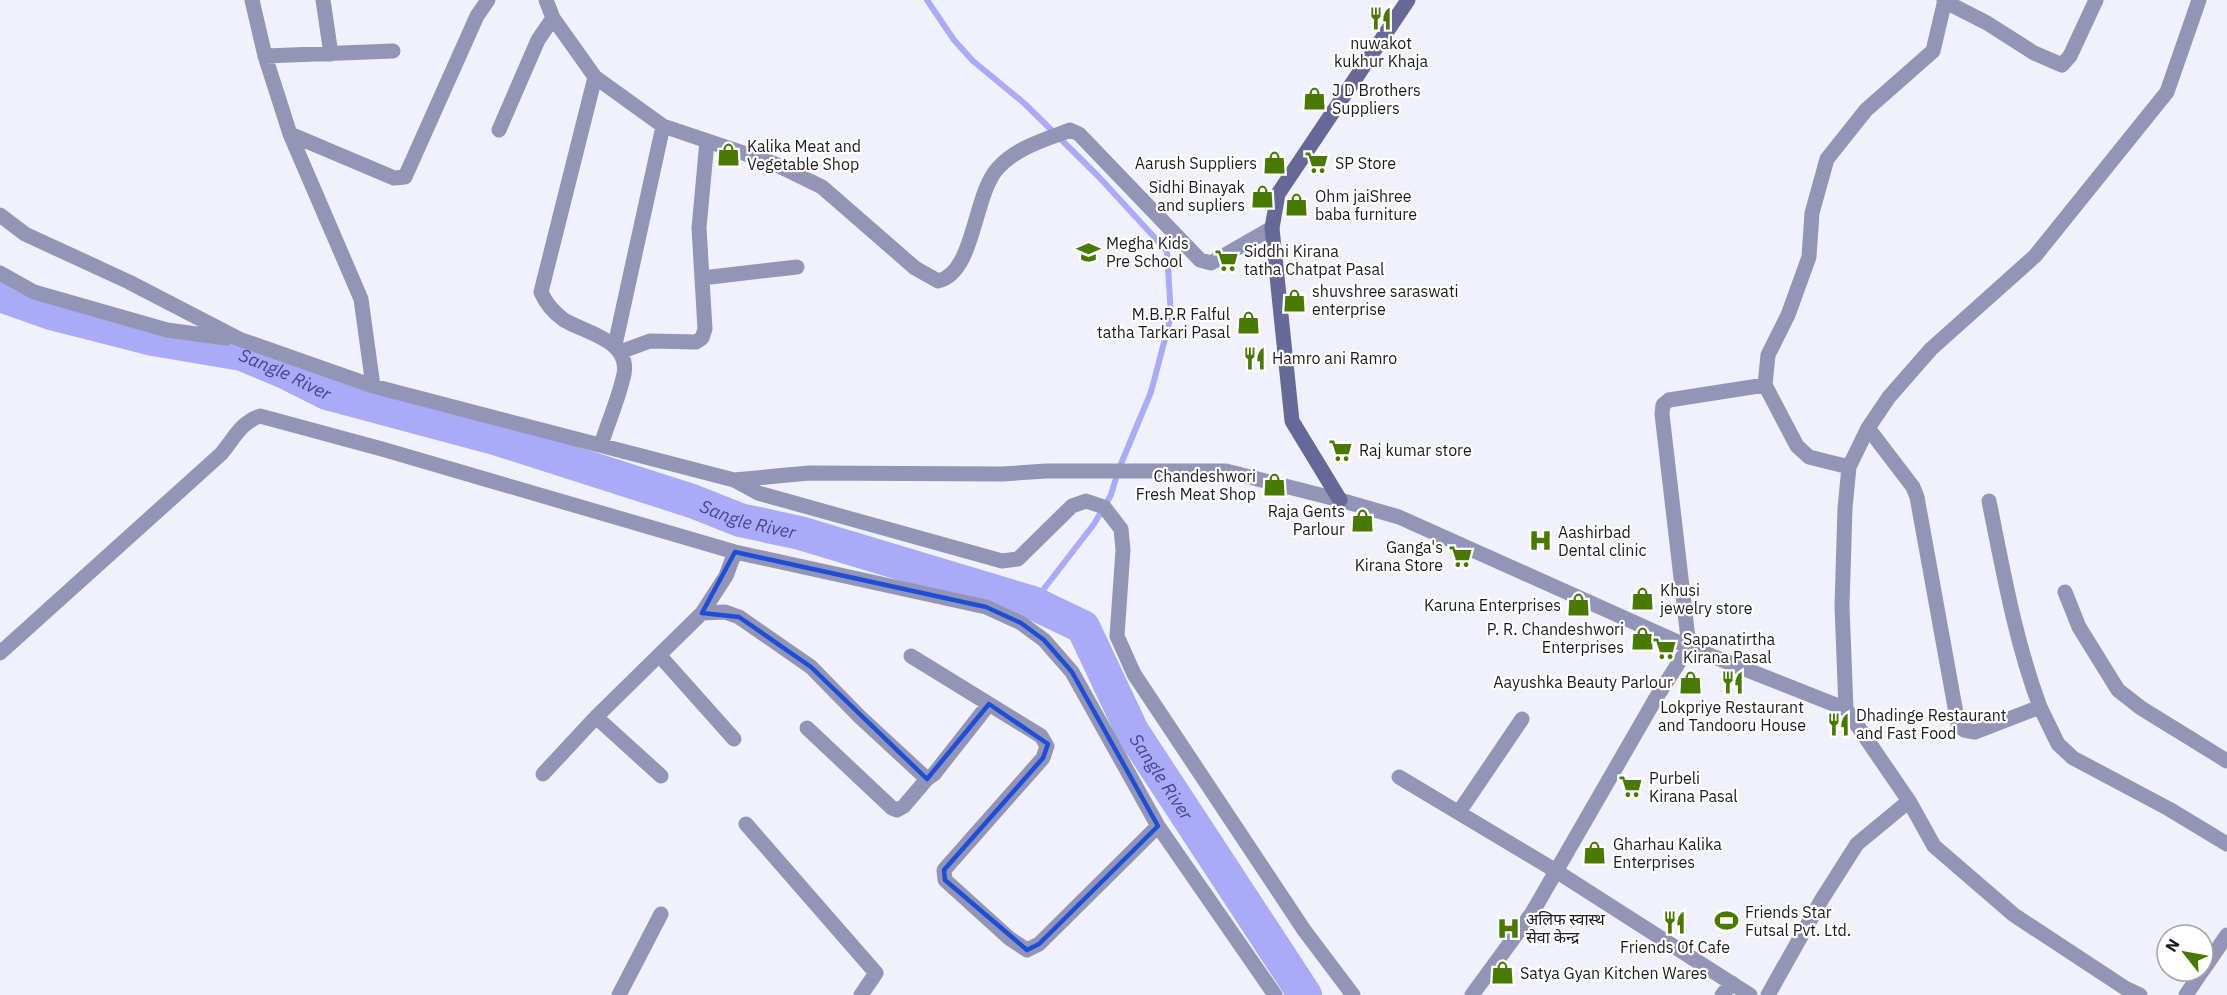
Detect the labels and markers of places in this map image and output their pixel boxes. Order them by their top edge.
restaurant icon: nuwakot kukhur Khaja [1368,5,1394,31]
place label: nuwakot kukhur Khaja [1334,33,1428,71]
place label: J D Brothers Suppliers [1332,80,1421,118]
shop icon: J D Brothers Suppliers [1301,86,1327,112]
place label: Kalika Meat and Vegetable Shop [747,136,861,174]
shop icon: Kalika Meat and Vegetable Shop [716,142,742,168]
shop icon: Aarush Suppliers [1262,150,1288,176]
supermarket icon: SP Store [1304,150,1330,176]
place label: Aarush Suppliers [1135,153,1257,173]
place label: SP Store [1335,153,1396,173]
place label: Sidhi Binayak and supliers [1149,177,1246,215]
shop icon: Sidhi Binayak and supliers [1250,183,1276,209]
place label: Ohm jaiShree baba furniture [1315,186,1417,224]
shop icon: Ohm jaiShree baba furniture [1284,192,1310,218]
place label: Megha Kids Pre School [1106,233,1189,271]
school or university icon: Megha Kids Pre School [1075,239,1101,265]
place label: Siddhi Kirana tatha Chatpat Pasal [1244,241,1384,279]
supermarket icon: Siddhi Kirana tatha Chatpat Pasal [1213,247,1239,273]
place label: shuvshree saraswati enterprise [1312,281,1459,319]
shop icon: shuvshree saraswati enterprise [1281,287,1307,313]
place label: M.B.P.R Falful tatha Tarkari Pasal [1097,304,1230,342]
shop icon: M.B.P.R Falful tatha Tarkari Pasal [1235,310,1261,336]
restaurant icon: Hamro ani Ramro [1241,345,1267,371]
place label: Hamro ani Ramro [1272,348,1397,368]
supermarket icon: Raj kumar store [1328,437,1354,463]
place label: Raj kumar store [1359,440,1472,460]
place label: Chandeshwori Fresh Meat Shop [1136,466,1256,504]
shop icon: Chandeshwori Fresh Meat Shop [1261,472,1287,498]
place label: Raja Gents Parlour [1268,501,1345,539]
shop icon: Raja Gents Parlour [1350,507,1376,533]
place label: Aashirbad Dental clinic [1558,522,1646,560]
hospital icon: Aashirbad Dental clinic [1527,528,1553,554]
place label: Ganga's Kirana Store [1355,537,1443,575]
supermarket icon: Ganga's Kirana Store [1448,543,1474,569]
place label: Khusi jewelry store [1660,580,1753,618]
shop icon: Khusi jewelry store [1629,586,1655,612]
shop icon: Karuna Enterprises [1566,592,1592,618]
place label: Karuna Enterprises [1424,595,1561,615]
place label: P. R. Chandeshwori Enterprises [1487,619,1624,657]
shop icon: P. R. Chandeshwori Enterprises [1629,625,1655,651]
place label: Sapanatirtha Kirana Pasal [1683,629,1776,667]
supermarket icon: Sapanatirtha Kirana Pasal [1652,635,1678,661]
shop icon: Aayushka Beauty Parlour [1678,669,1704,695]
restaurant icon: Lokpriye Restaurant and Tandooru House [1719,669,1745,695]
place label: Aayushka Beauty Parlour [1493,672,1673,692]
place label: Lokpriye Restaurant and Tandooru House [1658,697,1806,735]
place label: Dhadinge Restaurant and Fast Food [1856,705,2006,743]
restaurant icon: Dhadinge Restaurant and Fast Food [1825,711,1851,737]
place label: Purbeli Kirana Pasal [1649,768,1738,806]
supermarket icon: Purbeli Kirana Pasal [1618,774,1644,800]
place label: Gharhau Kalika Enterprises [1613,834,1722,872]
shop icon: Gharhau Kalika Enterprises [1582,840,1608,866]
place label: Friends Star Futsal Pvt. Ltd. [1745,902,1851,940]
sports icon: Friends Star Futsal Pvt. Ltd. [1714,908,1740,934]
place label: अलिफ स्वास्थ सेवा केन्द्र [1526,909,1605,947]
restaurant icon: Friends Of Cafe [1662,909,1688,935]
hospital icon: अलिफ स्वास्थ सेवा केन्द्र [1495,915,1521,941]
place label: Friends Of Cafe [1620,937,1730,957]
shop icon: Satya Gyan Kitchen Wares [1489,960,1515,986]
place label: Satya Gyan Kitchen Wares [1520,963,1707,983]

